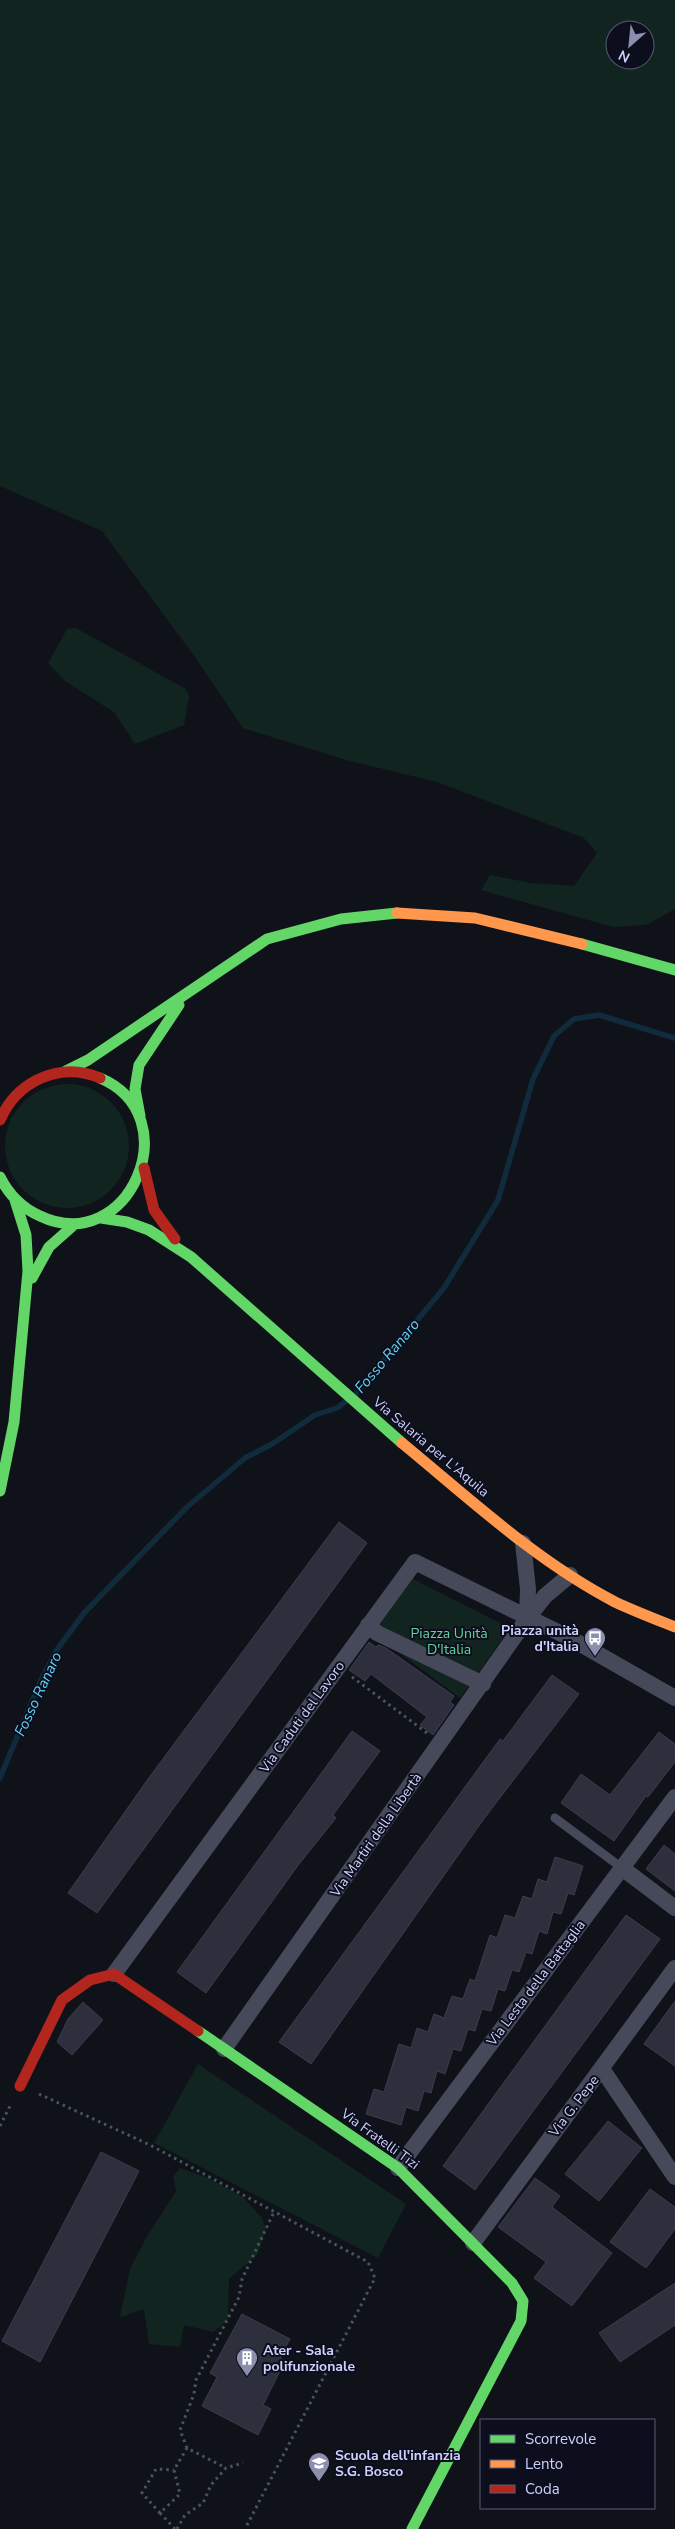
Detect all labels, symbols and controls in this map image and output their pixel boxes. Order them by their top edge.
north arrow [605,20,655,70]
text: N [615,45,633,67]
water label: Fosso Ranaro [350,1315,424,1397]
street label: Via Salaria per L'Aquila [368,1392,493,1501]
place label: Piazza unità d'Italia [501,1621,579,1656]
park label: Piazza Unità D'Italia [410,1624,488,1659]
bus stop icon: Piazza unità d'Italia [583,1626,607,1657]
water label: Fosso Ranaro [10,1649,66,1739]
street label: Via Caduti del Lavoro [254,1657,349,1778]
street label: Via Martiri della Libertà [325,1769,426,1902]
street label: Via Lesta della Battaglia [482,1916,590,2051]
street label: Via G. Pepe [544,2071,603,2141]
street label: Via Fratelli Tizi [336,2104,423,2174]
place label: Ater - Sala polifunzionale [263,2341,355,2376]
building icon: Ater - Sala polifunzionale [235,2346,259,2377]
legend [480,2419,655,2509]
text: Scorrevole [525,2429,596,2449]
place label: Scuola dell'infanzia S.G. Bosco [335,2446,461,2481]
school or university icon: Scuola dell'infanzia S.G. Bosco [307,2451,331,2482]
text: Lento [525,2454,563,2474]
text: Coda [525,2479,560,2499]

